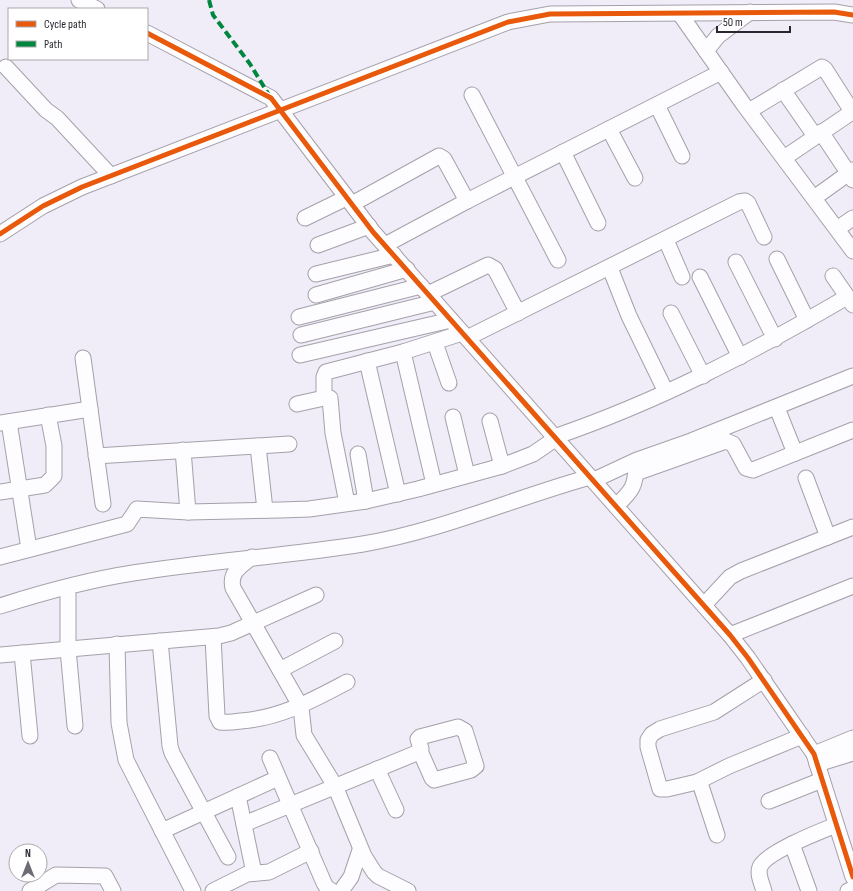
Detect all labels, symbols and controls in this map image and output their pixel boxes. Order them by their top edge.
legend [8,8,148,60]
scale bar [717,8,790,34]
text: 50 m [723,15,743,30]
text: Cycle path [44,17,86,32]
text: Path [44,37,62,52]
north arrow [8,843,48,883]
text: N [25,847,31,860]

